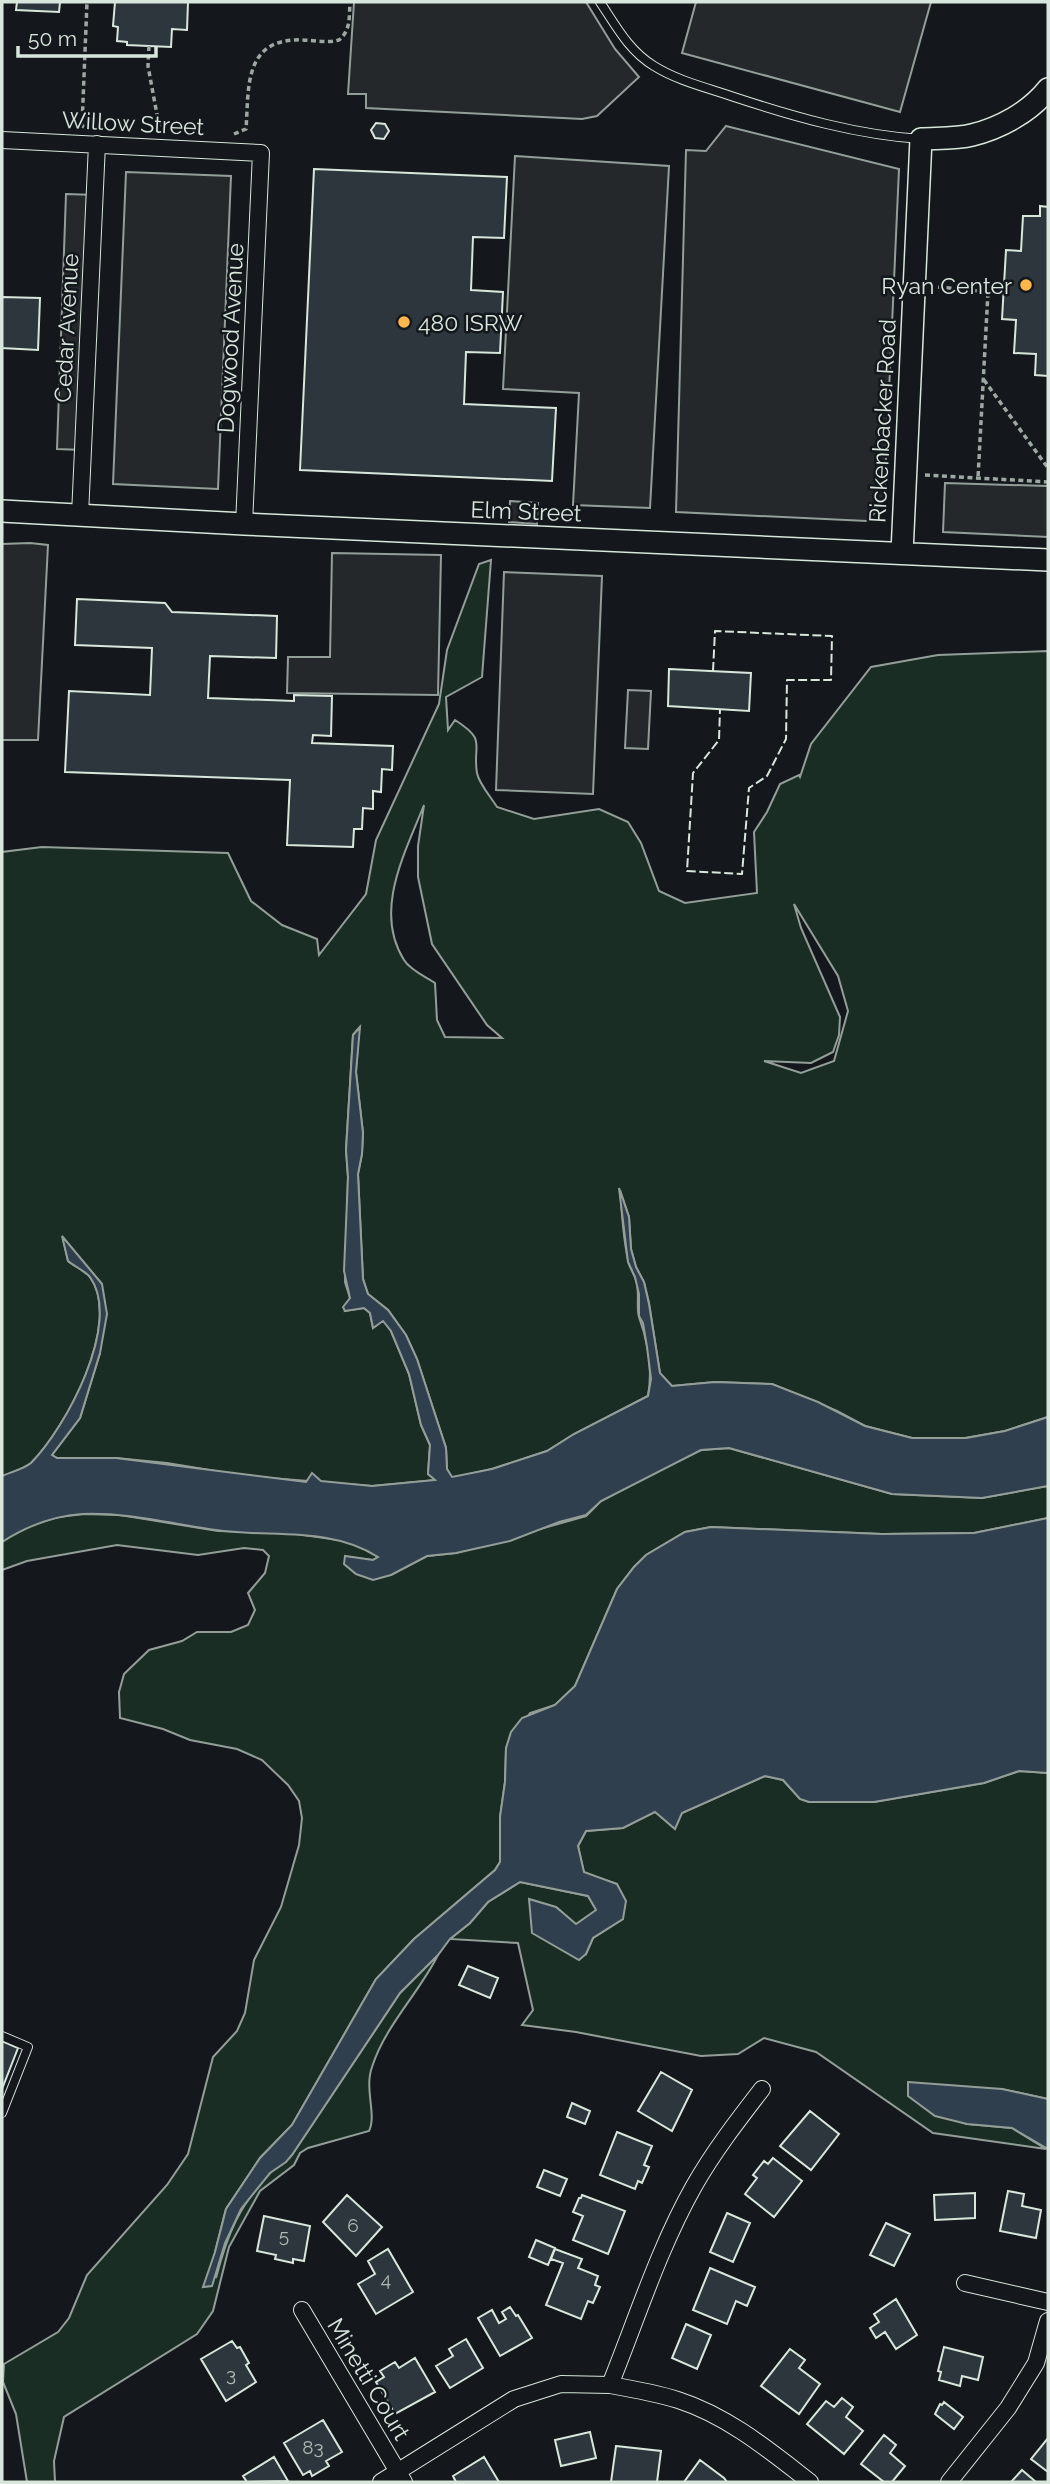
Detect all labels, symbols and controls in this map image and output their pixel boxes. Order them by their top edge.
scale bar [18,14,156,58]
text: 50 m [28,26,77,51]
street label: Willow Street [61,106,205,140]
street label: Dogwood Avenue [212,242,248,434]
street label: Cedar Avenue [49,253,83,403]
place label: Ryan Center [881,272,1012,299]
marker: Ryan Center [1018,277,1034,293]
place label: 480 ISRW [418,309,522,336]
marker: 480 ISRW [396,314,412,330]
street label: Rickenbacker Road [863,318,901,524]
street label: Elm Street [470,496,582,526]
house number: 6 [347,2214,359,2236]
house number: 5 [279,2224,289,2246]
house number: 4 [381,2268,391,2290]
street label: Minetti Court [322,2313,416,2445]
house number: 3 [226,2363,236,2385]
house number: 83 [302,2436,324,2458]

